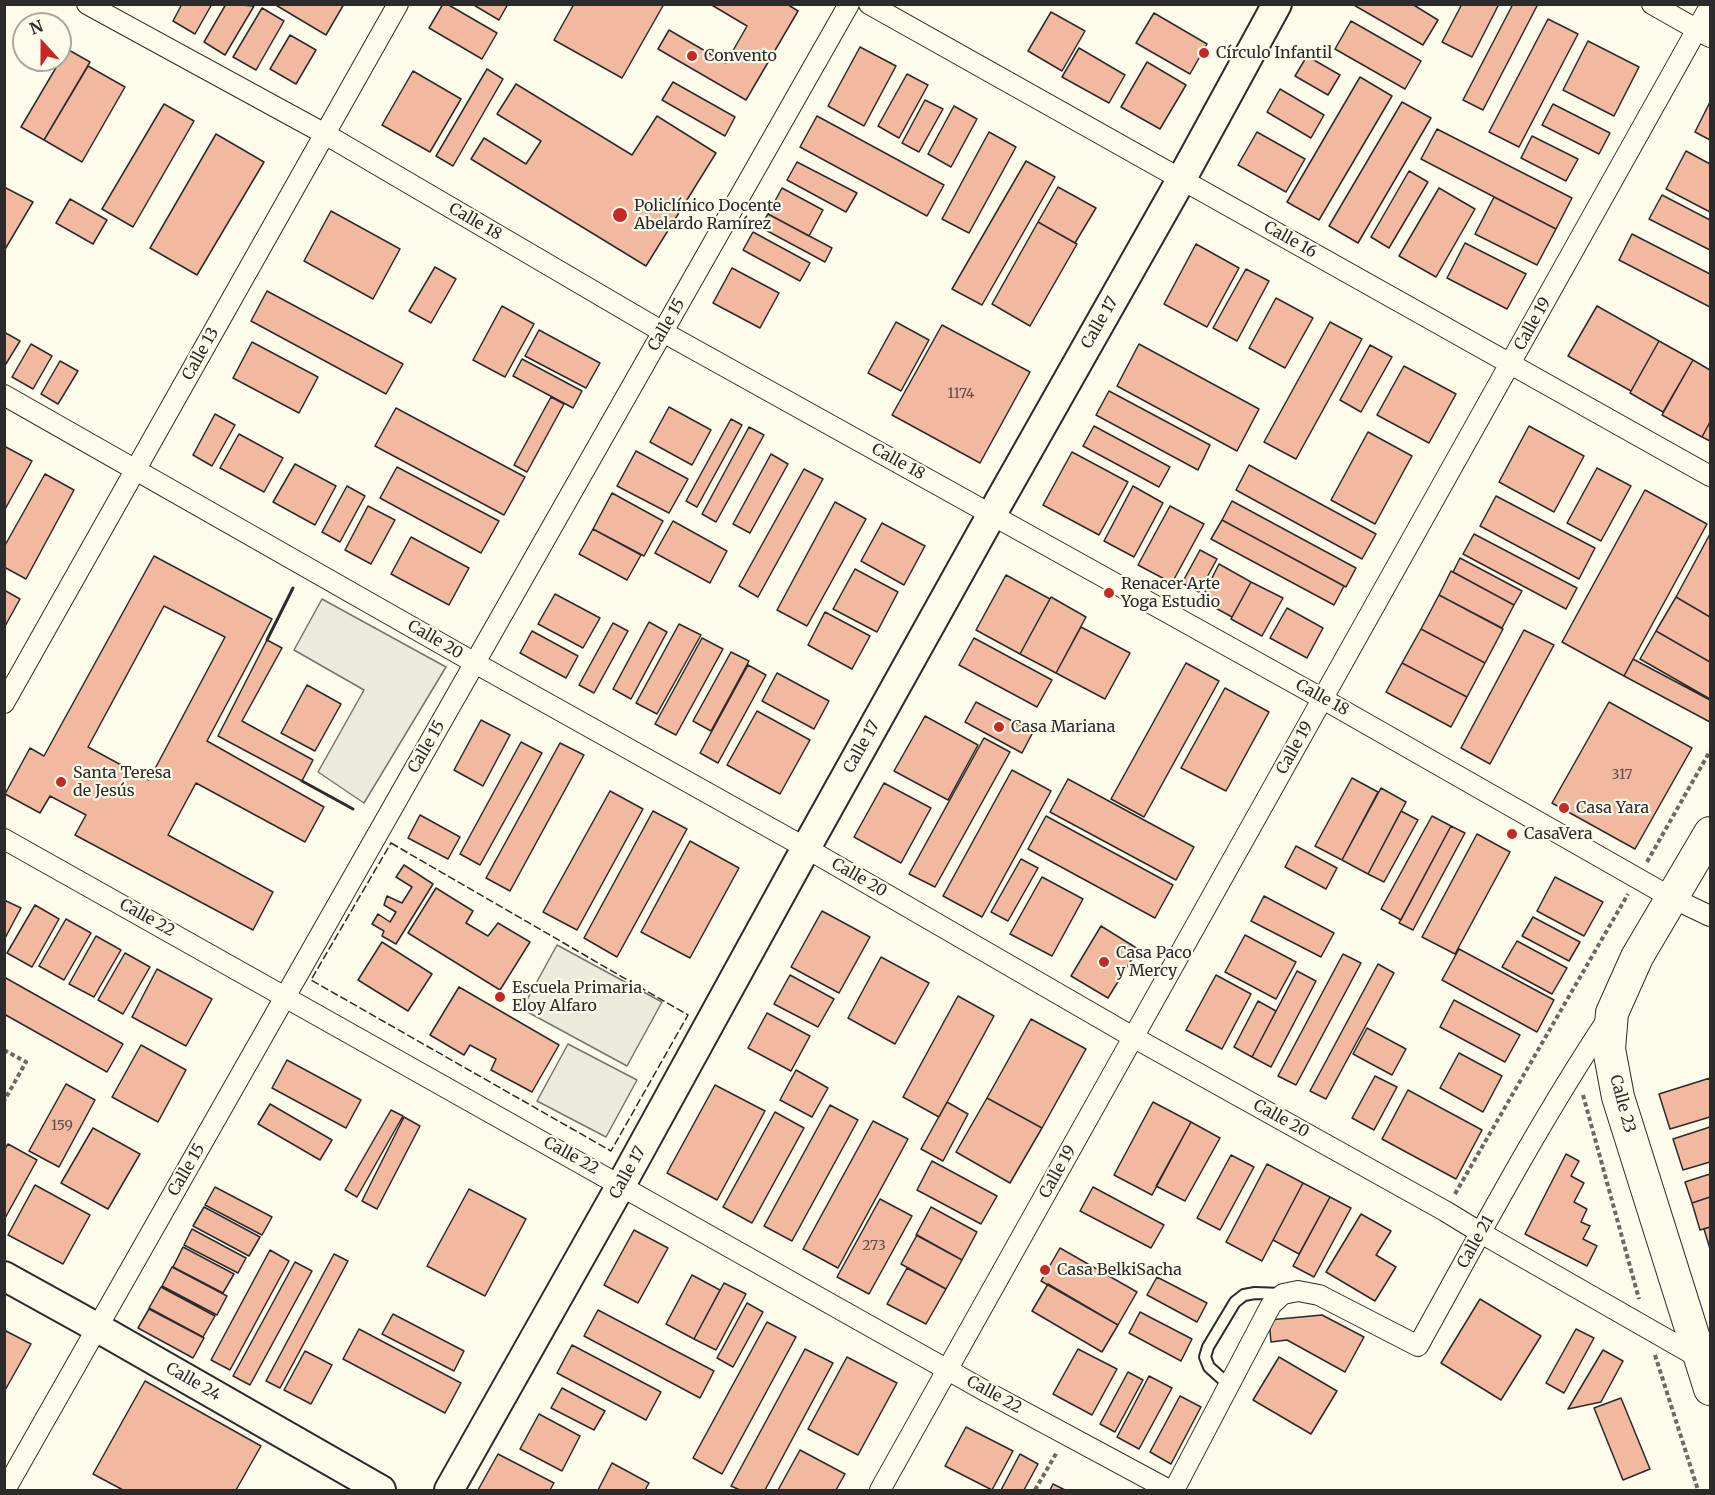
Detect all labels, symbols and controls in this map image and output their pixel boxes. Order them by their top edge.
north arrow [12,12,72,72]
text: N [27,15,46,39]
place label: Círculo Infantil [1216,43,1332,63]
place label: Convento [704,46,777,66]
marker: Círculo Infantil [1197,46,1211,60]
marker: Convento [685,49,699,63]
place label: Policlínico Docente Abelardo Ramírez [634,196,781,234]
street label: Calle 18 [445,199,505,245]
marker: Policlínico Docente Abelardo Ramírez [611,206,629,224]
street label: Calle 16 [1260,218,1320,262]
street label: Calle 17 [1078,294,1122,352]
street label: Calle 19 [1511,294,1555,354]
street label: Calle 15 [644,295,690,355]
street label: Calle 13 [179,324,223,384]
house number: 1174 [948,386,974,402]
street label: Calle 18 [868,440,928,484]
place label: Renacer Arte Yoga Estudio [1121,574,1220,612]
marker: Renacer Arte Yoga Estudio [1102,586,1116,600]
street label: Calle 20 [404,616,466,664]
street label: Calle 18 [1292,676,1352,720]
street label: Calle 15 [404,717,450,777]
place label: Casa Mariana [1011,717,1115,737]
street label: Calle 17 [840,718,884,776]
street label: Calle 19 [1273,718,1317,778]
marker: Casa Mariana [992,720,1006,734]
place label: Santa Teresa de Jesús [73,763,171,801]
house number: 317 [1612,767,1632,783]
marker: Santa Teresa de Jesús [54,775,68,789]
place label: Casa Yara [1576,798,1649,818]
marker: Casa Yara [1557,801,1571,815]
place label: CasaVera [1524,824,1593,844]
marker: CasaVera [1505,827,1519,841]
street label: Calle 20 [828,854,890,902]
street label: Calle 22 [116,895,178,941]
place label: Casa Paco y Mercy [1116,943,1192,981]
marker: Casa Paco y Mercy [1097,955,1111,969]
place label: Escuela Primaria Eloy Alfaro [512,978,642,1016]
marker: Escuela Primaria Eloy Alfaro [493,990,507,1004]
street label: Calle 23 [1605,1073,1639,1135]
street label: Calle 20 [1250,1096,1312,1142]
house number: 159 [51,1118,73,1134]
street label: Calle 22 [540,1133,602,1179]
street label: Calle 15 [164,1140,210,1200]
street label: Calle 19 [1036,1142,1080,1202]
street label: Calle 17 [606,1144,650,1202]
street label: Calle 21 [1454,1212,1498,1272]
house number: 273 [862,1238,886,1254]
place label: Casa BelkiSacha [1057,1260,1182,1280]
marker: Casa BelkiSacha [1038,1263,1052,1277]
street label: Calle 24 [162,1359,224,1405]
street label: Calle 22 [963,1372,1025,1418]

